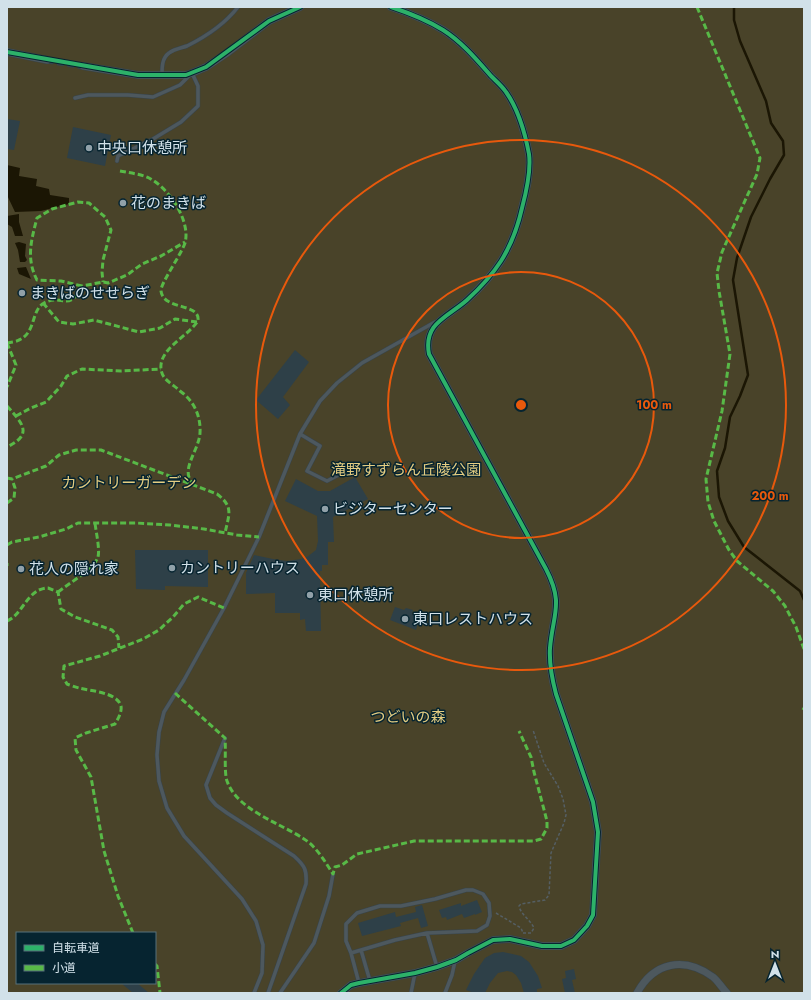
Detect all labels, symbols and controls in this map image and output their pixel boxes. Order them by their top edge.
place label: 中央口休憩所 [97,137,187,159]
marker: 中央口休憩所 [84,143,94,153]
place label: 花のまきば [131,192,206,214]
marker: 花のまきば [118,198,128,208]
place label: まきばのせせらぎ [30,282,150,304]
marker: まきばのせせらぎ [17,288,27,298]
text: 100 m [636,396,672,414]
centre of rings [514,398,528,412]
park label: 滝野すずらん丘陵公園 [331,459,481,481]
park label: カントリーガーデン [61,472,197,494]
text: 200 m [751,487,789,505]
place label: ビジターセンター [333,498,453,520]
marker: ビジターセンター [320,504,330,514]
place label: カントリーハウス [180,557,300,579]
place label: 花人の隠れ家 [29,558,119,580]
marker: カントリーハウス [167,563,177,573]
marker: 花人の隠れ家 [16,564,26,574]
place label: 東口休憩所 [318,584,393,606]
marker: 東口休憩所 [305,590,315,600]
place label: 東口レストハウス [413,608,533,630]
marker: 東口レストハウス [400,614,410,624]
park label: つどいの森 [370,706,446,728]
legend [16,932,156,984]
text: 自転車道 [52,939,100,957]
north arrow [755,944,795,984]
text: N [771,946,779,962]
text: 小道 [52,959,76,977]

